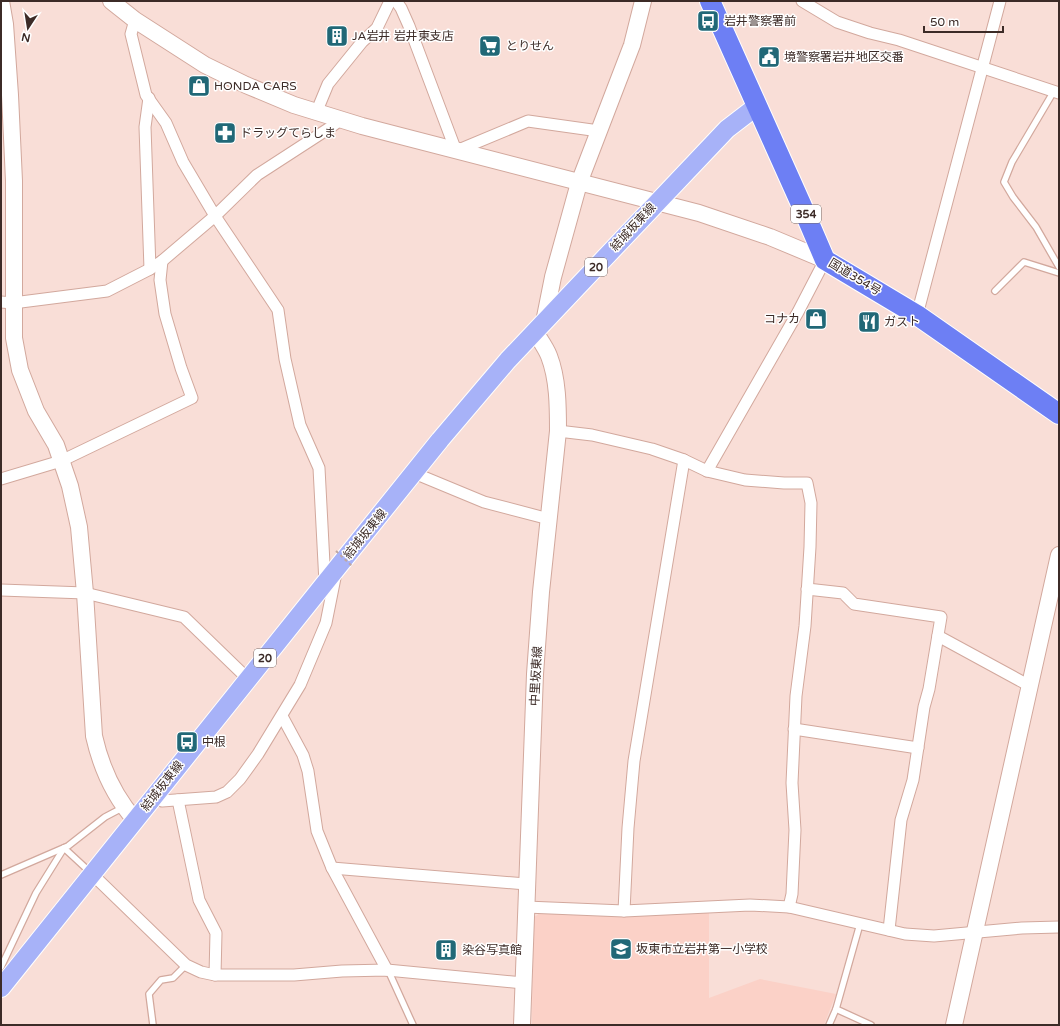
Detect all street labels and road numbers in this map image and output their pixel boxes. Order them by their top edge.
street label: 結城坂東線 [607,200,659,254]
road number: 354 [791,205,821,223]
street label: 国道354号 [826,256,884,298]
road number: 20 [585,258,607,276]
street label: 結城坂東線 [341,506,389,562]
street label: 中里坂東線 [527,646,545,706]
road number: 20 [254,649,276,667]
street label: 結城坂東線 [138,758,186,814]

